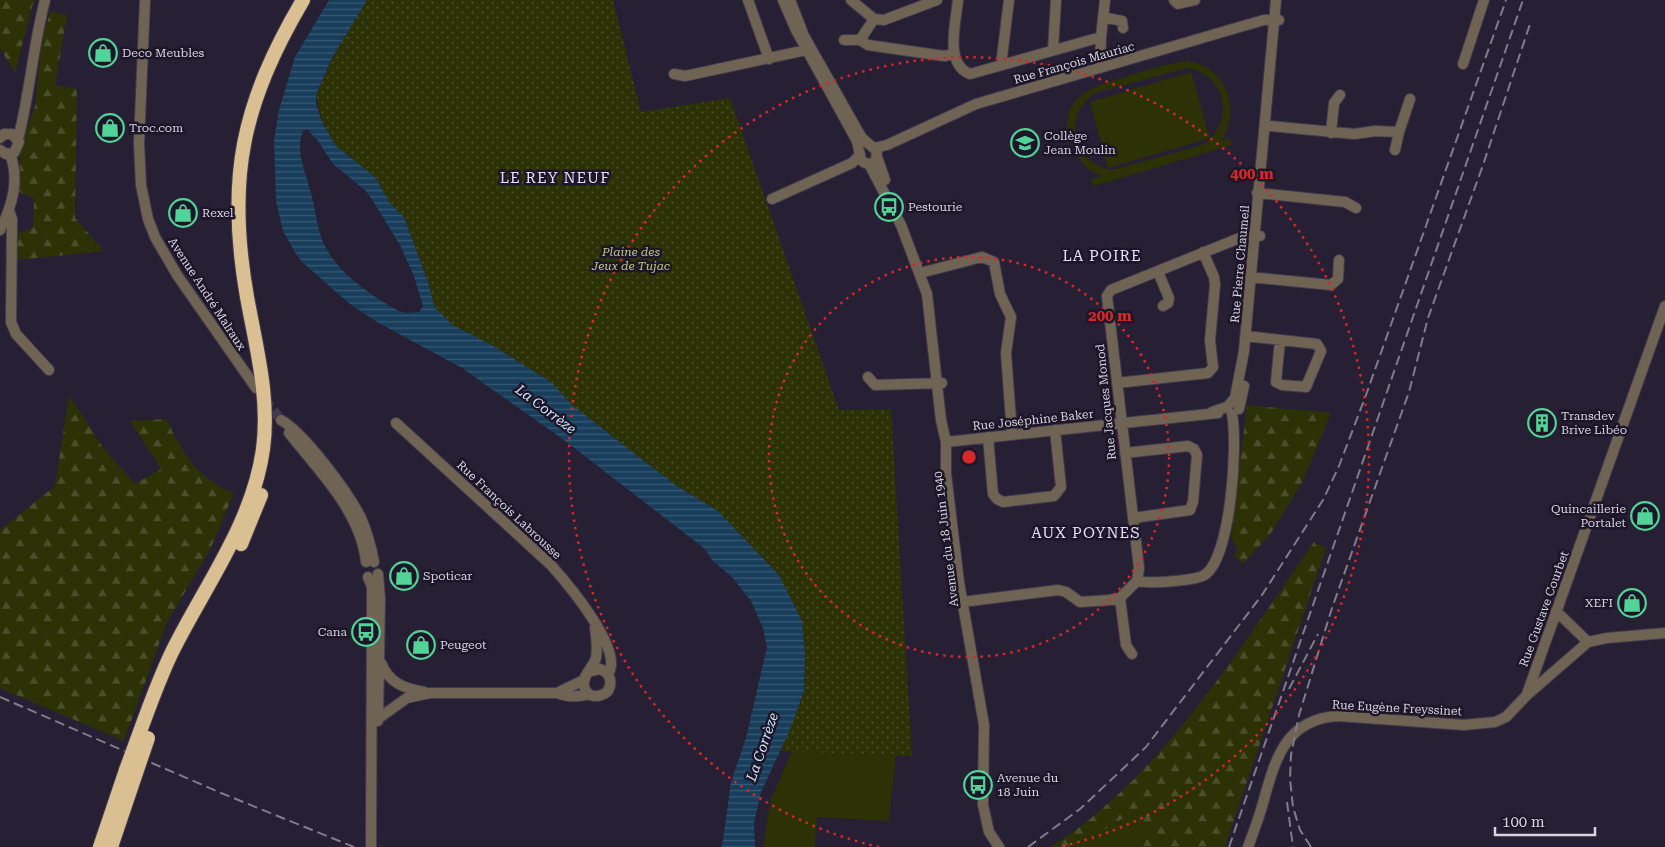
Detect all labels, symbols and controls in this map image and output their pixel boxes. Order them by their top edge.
shop icon: Deco Meubles [88,38,118,68]
street label: Rue François Mauriac [1012,39,1136,87]
place label: Deco Meubles [122,46,205,60]
shop icon: Troc.com [95,113,125,143]
place label: Troc.com [129,121,183,135]
school or university icon: Collège Jean Moulin [1010,128,1040,158]
place label: Collège Jean Moulin [1044,129,1116,157]
text: 400 m [1230,165,1274,183]
district label: LE REY NEUF [500,169,610,187]
bus stop icon: Pestourie [874,192,904,222]
shop icon: Rexel [168,198,198,228]
place label: Pestourie [908,200,963,214]
street label: Rue Pierre Chaumeil [1228,204,1252,323]
place label: Rexel [202,206,234,220]
street label: Avenue André Malraux [165,235,249,353]
park label: Plaine des Jeux de Tujac [591,245,671,273]
district label: LA POIRE [1062,247,1142,265]
text: 200 m [1088,307,1132,325]
street label: Rue Jacques Monod [1093,343,1119,461]
water label: La Corrèze [512,381,579,437]
street label: Rue Joséphine Baker [972,407,1094,433]
building icon: Transdev Brive Libéo [1527,408,1557,438]
place label: Transdev Brive Libéo [1561,409,1627,437]
centre of rings [960,448,978,466]
street label: Rue François Labrousse [454,458,564,562]
street label: Avenue du 18 Juin 1940 [931,470,961,608]
shop icon: Quincaillerie Portalet [1630,501,1660,531]
place label: Quincaillerie Portalet [1551,502,1627,530]
district label: AUX POYNES [1031,524,1141,542]
street label: Rue Gustave Courbet [1517,549,1572,669]
shop icon: Spoticar [389,561,419,591]
place label: Spoticar [423,569,472,583]
shop icon: XEFI [1617,588,1647,618]
place label: XEFI [1585,596,1613,610]
bus stop icon: Cana [351,617,381,647]
place label: Cana [318,625,347,639]
shop icon: Peugeot [406,630,436,660]
place label: Peugeot [440,638,487,652]
street label: Rue Eugène Freyssinet [1332,698,1463,718]
water label: La Corrèze [743,711,781,784]
bus stop icon: Avenue du 18 Juin [963,770,993,800]
place label: Avenue du 18 Juin [997,771,1059,799]
scale bar [1495,804,1595,836]
text: 100 m [1502,813,1545,831]

